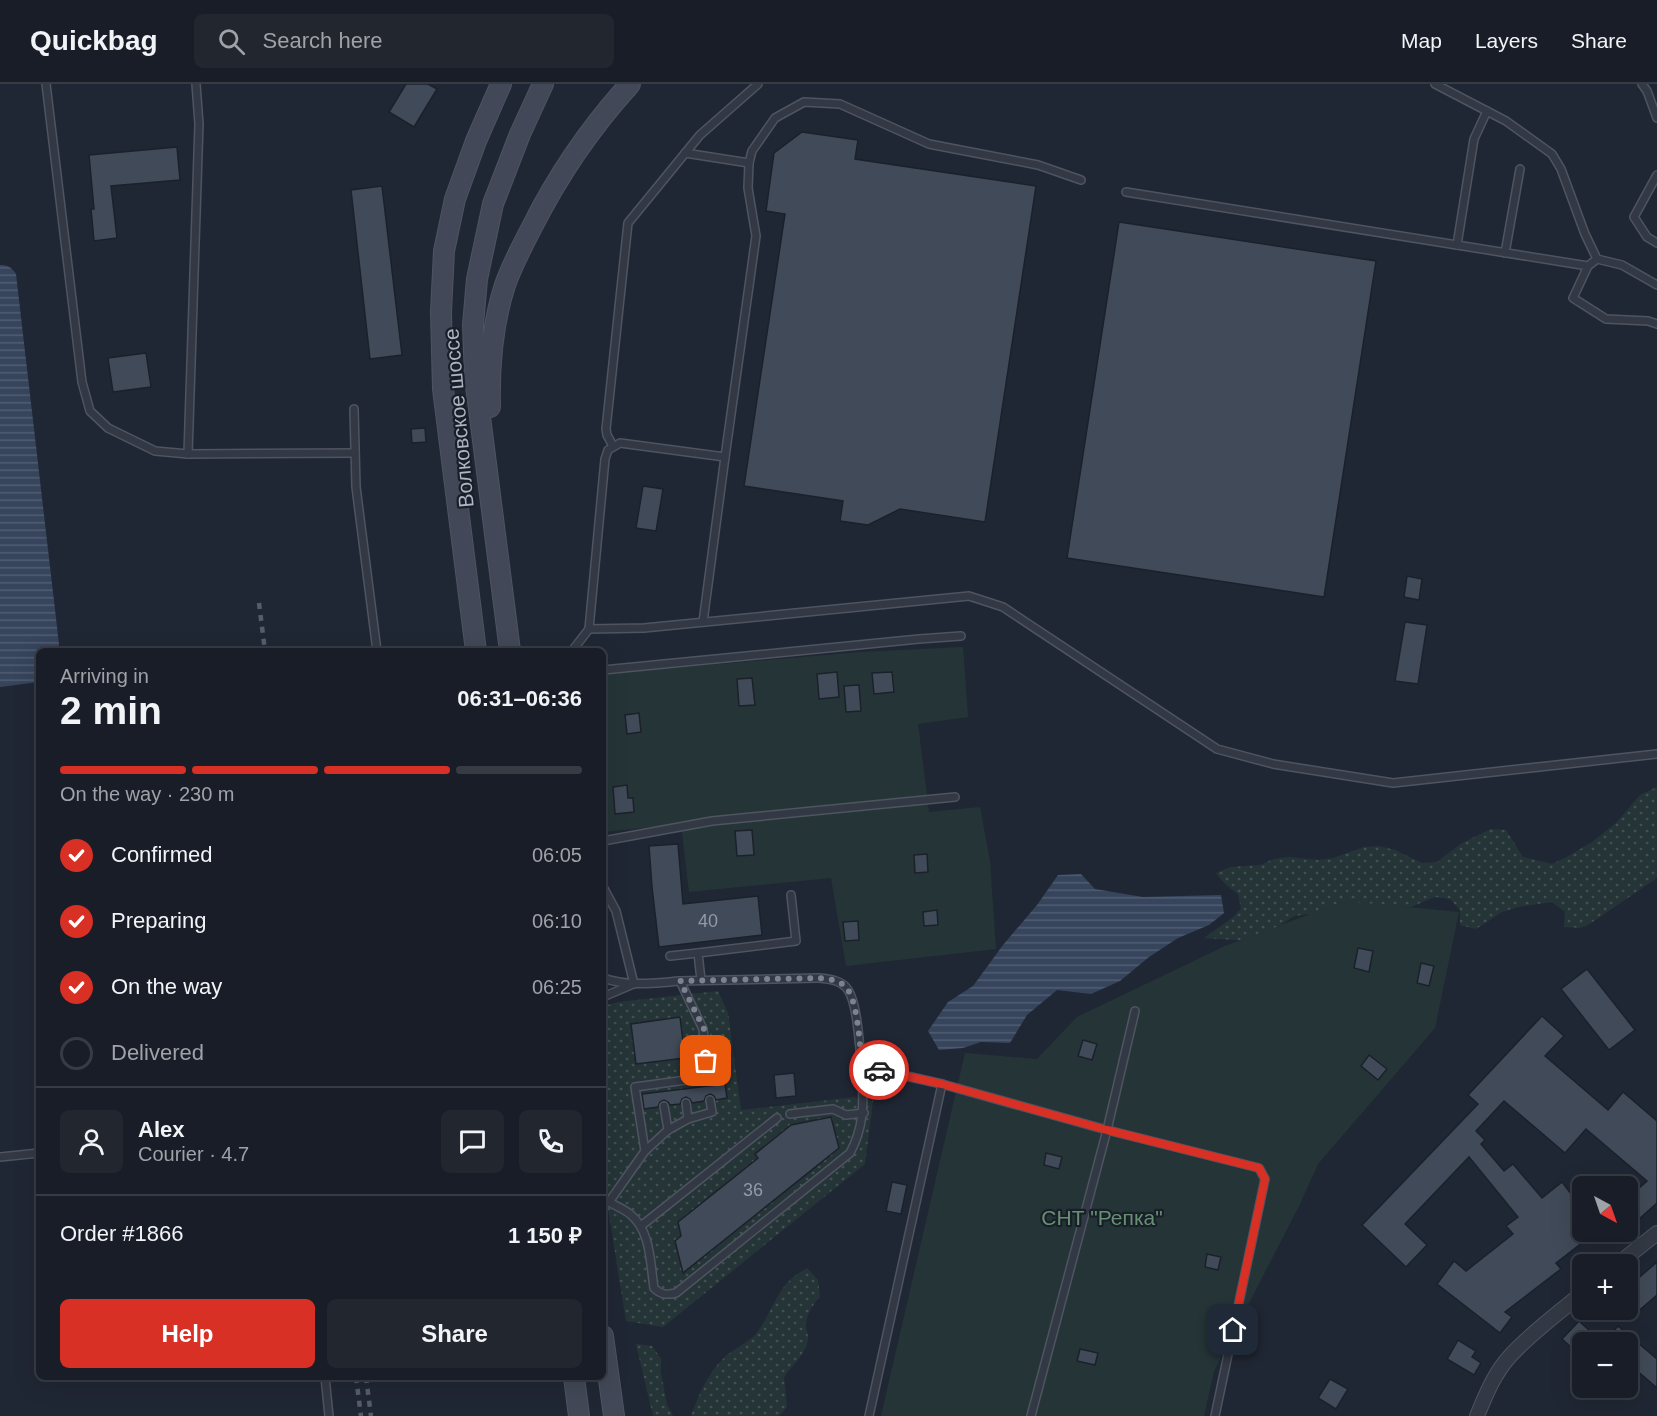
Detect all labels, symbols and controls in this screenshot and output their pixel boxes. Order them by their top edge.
search box [194,14,614,68]
text: Quickbag [30,25,158,56]
icon: search [215,25,248,58]
text: Search here [263,28,382,53]
text: Map [1401,29,1442,52]
text: Layers [1475,29,1538,52]
text: Share [1571,29,1627,52]
street label: Волковское шоссе [439,327,478,509]
text: Arriving in [60,665,149,687]
text: 06:31–06:36 [457,686,582,711]
text: 2 min [60,689,162,732]
text: On the way · 230 m [60,783,235,805]
icon: check [60,839,93,872]
text: Confirmed [111,842,212,867]
text: 06:05 [532,844,582,866]
icon: check [60,905,93,938]
text: Preparing [111,908,206,933]
text: 06:10 [532,910,582,932]
house number: 40 [698,911,718,931]
icon: check [60,971,93,1004]
text: On the way [111,974,222,999]
text: 06:25 [532,976,582,998]
pin [680,1035,731,1086]
text: Delivered [111,1040,204,1065]
courier [849,1040,909,1100]
icon: bag [689,1044,722,1077]
icon: car [863,1054,896,1087]
button: person [60,1110,123,1173]
button: chat [441,1110,504,1173]
button: phone [519,1110,582,1173]
text: Alex [138,1117,184,1142]
text: Courier · 4.7 [138,1143,249,1165]
north arrow [1572,1176,1638,1242]
map controls [1572,1176,1638,1398]
house number: 36 [743,1180,763,1200]
park label: СНТ "Репка" [1041,1206,1163,1229]
text: Order #1866 [60,1221,184,1246]
text: 1 150 ₽ [508,1223,582,1248]
button: + [1572,1254,1638,1320]
button: Help [60,1299,315,1368]
button: Share [327,1299,582,1368]
pin [1207,1304,1258,1355]
icon: home [1216,1313,1249,1346]
button: − [1572,1332,1638,1398]

